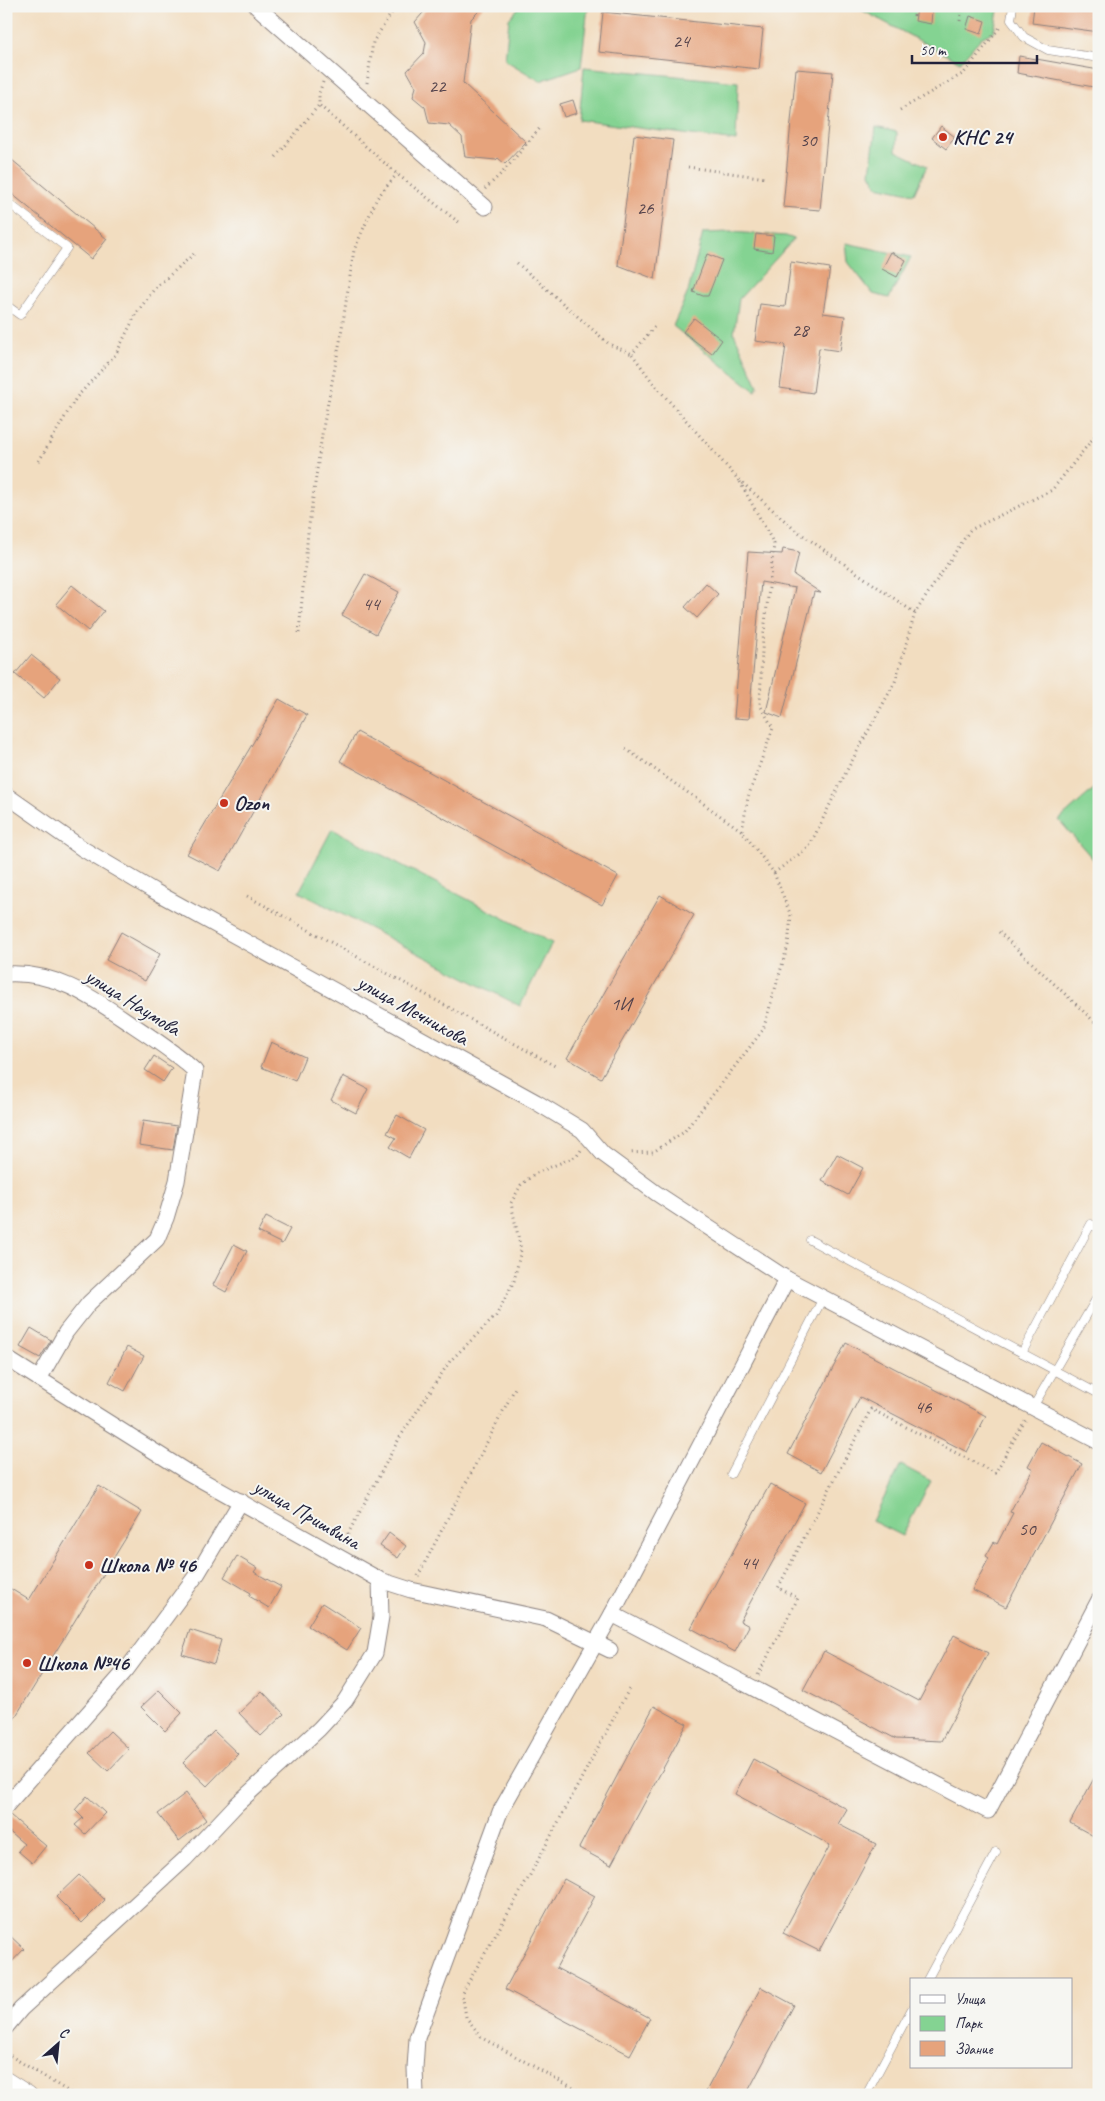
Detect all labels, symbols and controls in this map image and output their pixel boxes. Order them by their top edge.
house number: 24 [672,29,692,53]
scale bar [912,32,1038,64]
text: 50 m [920,41,947,60]
house number: 22 [428,74,447,98]
place label: КНС 24 [953,124,1014,150]
house number: 30 [799,128,818,152]
marker: КНС 24 [937,131,949,143]
house number: 26 [636,196,655,220]
house number: 28 [791,318,811,342]
house number: 44 [362,592,382,616]
place label: Ozon [234,790,269,816]
marker: Ozon [218,797,230,809]
street label: улица Наумова [79,961,187,1042]
street label: улица Мечникова [351,968,475,1052]
house number: 1И [611,992,634,1016]
house number: 46 [914,1395,933,1419]
street label: улица Пришвина [247,1472,367,1556]
house number: 50 [1018,1517,1037,1541]
house number: 44 [740,1551,760,1575]
place label: Школа № 46 [99,1552,198,1578]
marker: Школа № 46 [83,1559,95,1571]
place label: Школа №46 [37,1650,131,1676]
marker: Школа №46 [21,1657,33,1669]
legend [910,1978,1072,2068]
text: Улица [955,1990,986,2009]
text: Парк [955,2014,983,2033]
north arrow [32,2018,82,2068]
text: С [57,2024,72,2043]
text: Здание [955,2040,994,2059]

